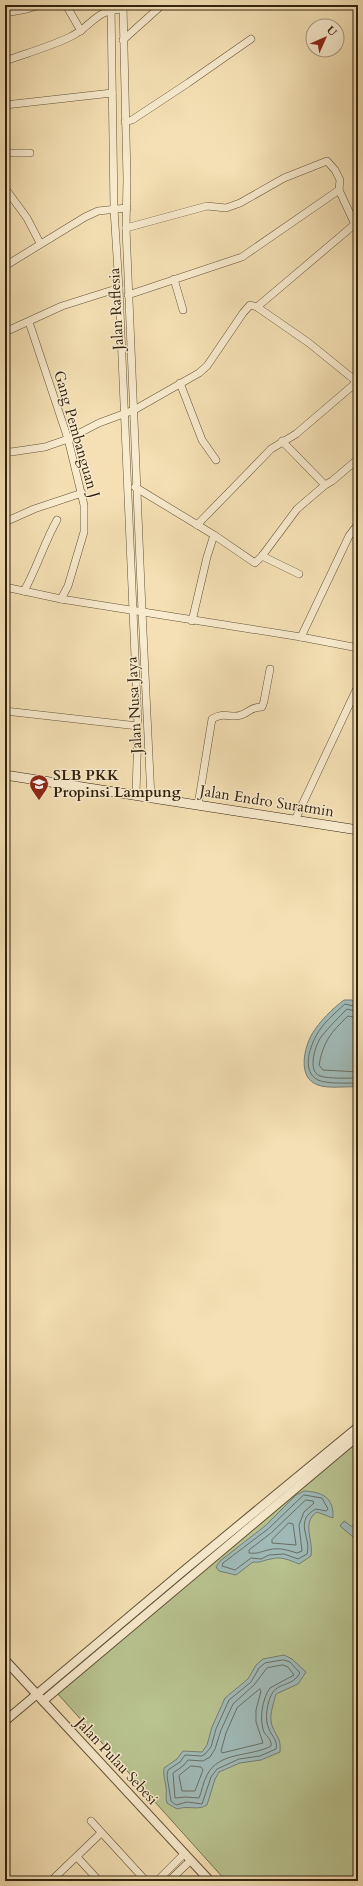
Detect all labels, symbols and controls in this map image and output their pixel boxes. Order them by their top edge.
north arrow [305,18,345,58]
text: U [323,23,340,40]
street label: Jalan Raflesia [104,267,128,353]
street label: Gang Pembanguan J [49,368,105,500]
street label: Jalan Nusa Jaya [121,656,147,756]
place label: SLB PKK Propinsi Lampung [53,765,181,802]
school or university icon: SLB PKK Propinsi Lampung [28,773,50,801]
street label: Jalan Endro Suratmin [196,780,336,822]
street label: Jalan Pulau Sebesi [70,1712,163,1809]

